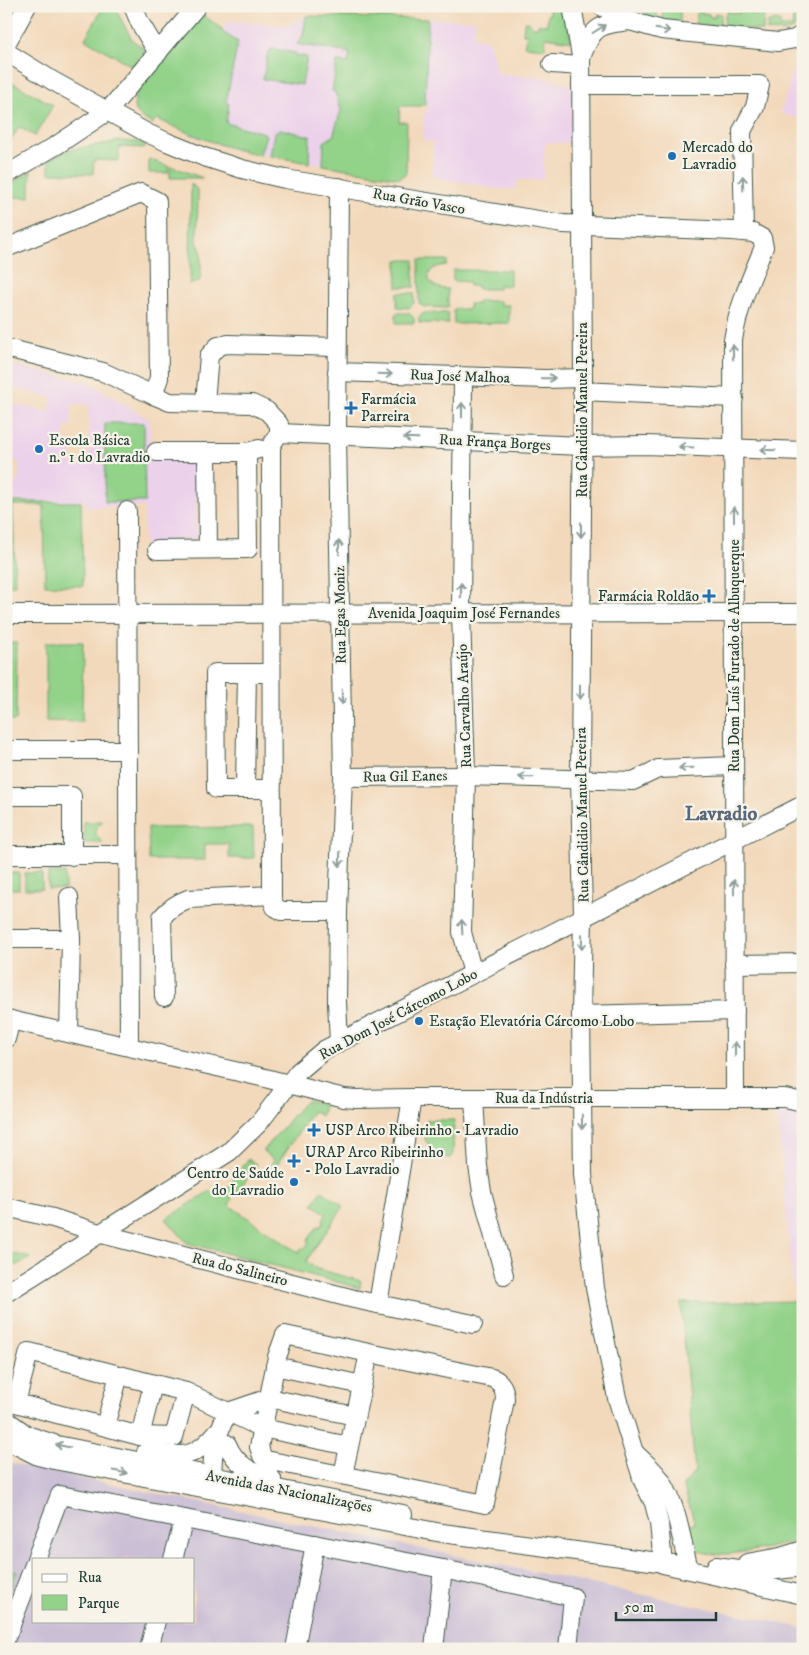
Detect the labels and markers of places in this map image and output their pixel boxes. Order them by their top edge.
place label: Mercado do Lavradio [682,138,753,174]
marker: Mercado do Lavradio [666,150,678,162]
place label: Farmácia Parreira [361,390,417,426]
marker: Farmácia Parreira [345,402,357,414]
place label: Escola Básica n.º 1 do Lavradio [49,431,150,467]
marker: Escola Básica n.º 1 do Lavradio [33,443,45,455]
place label: Farmácia Roldão [598,587,699,606]
marker: Farmácia Roldão [703,590,715,602]
place label: Estação Elevatória Cárcomo Lobo [429,1012,634,1031]
marker: Estação Elevatória Cárcomo Lobo [413,1015,425,1027]
place label: USP Arco Ribeirinho - Lavradio [325,1121,519,1140]
marker: USP Arco Ribeirinho - Lavradio [307,1123,321,1137]
place label: URAP Arco Ribeirinho - Polo Lavradio [305,1143,443,1179]
marker: URAP Arco Ribeirinho - Polo Lavradio [287,1154,301,1168]
place label: Centro de Saúde do Lavradio [187,1164,284,1200]
marker: Centro de Saúde do Lavradio [288,1176,300,1188]

